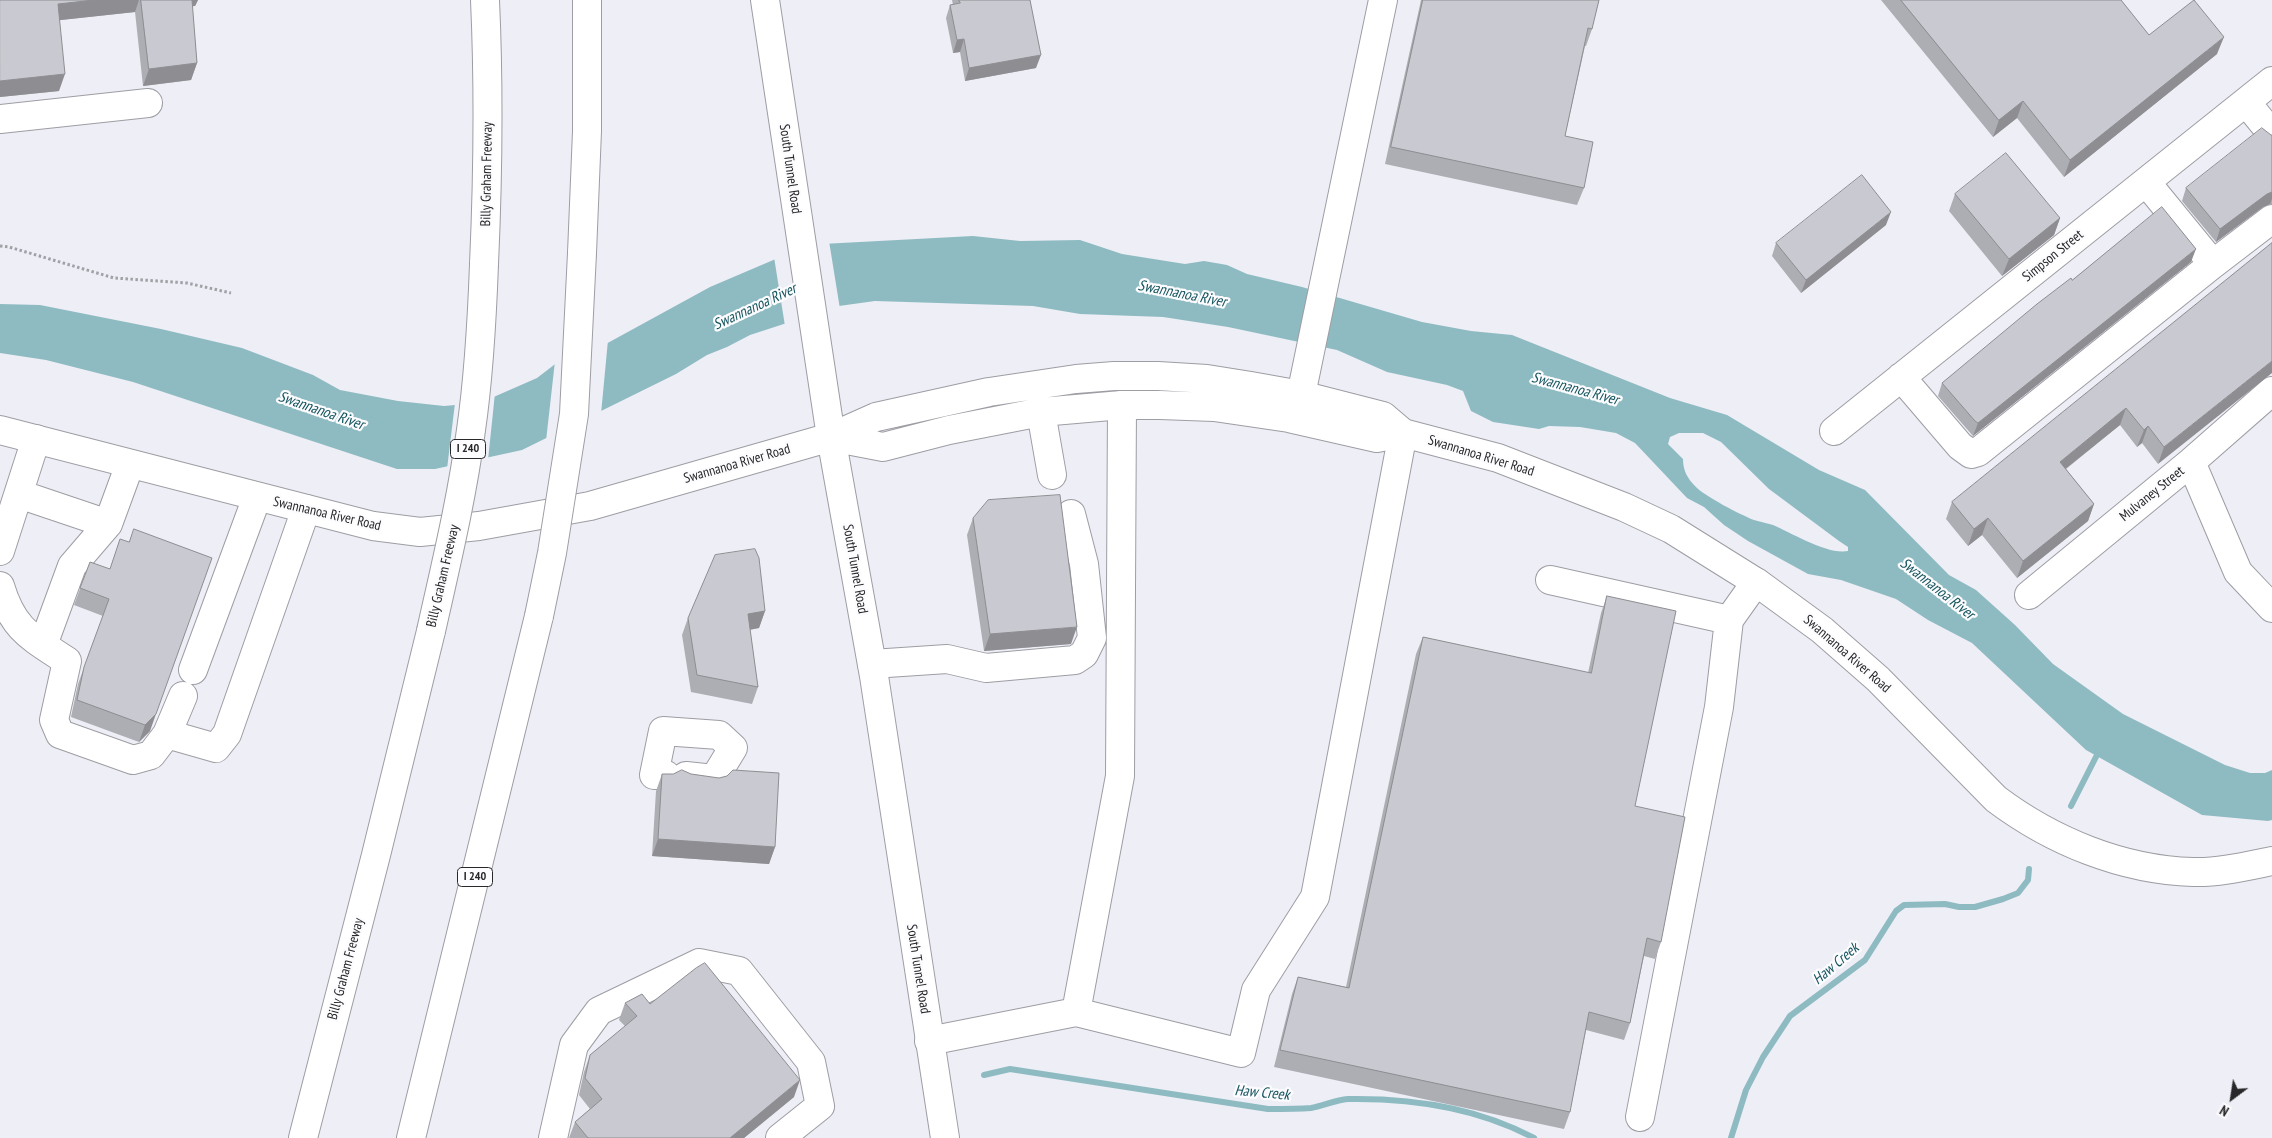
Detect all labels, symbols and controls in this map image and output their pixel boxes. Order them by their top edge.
street label: Billy Graham Freeway [478,122,496,226]
street label: South Tunnel Road [775,123,805,215]
street label: Simpson Street [2019,226,2087,286]
water label: Swannanoa River [1136,277,1228,311]
water label: Swannanoa River [711,280,799,334]
water label: Swannanoa River [1530,369,1620,409]
water label: Swannanoa River [276,388,366,434]
street label: Swannanoa River Road [1426,432,1536,480]
road number: I 240 [450,439,486,458]
street label: Swannanoa River Road [682,441,792,487]
street label: Mulvaney Street [2116,463,2188,525]
street label: Swannanoa River Road [271,493,383,535]
street label: Billy Graham Freeway [423,523,463,629]
street label: South Tunnel Road [839,523,871,615]
water label: Swannanoa River [1896,554,1978,624]
street label: Swannanoa River Road [1800,612,1894,696]
road number: I 240 [458,868,492,886]
street label: Billy Graham Freeway [324,916,368,1022]
street label: South Tunnel Road [903,923,933,1015]
water label: Haw Creek [1809,939,1863,989]
north arrow [2207,1073,2257,1123]
water label: Haw Creek [1234,1082,1290,1104]
text: N [2216,1101,2232,1121]

